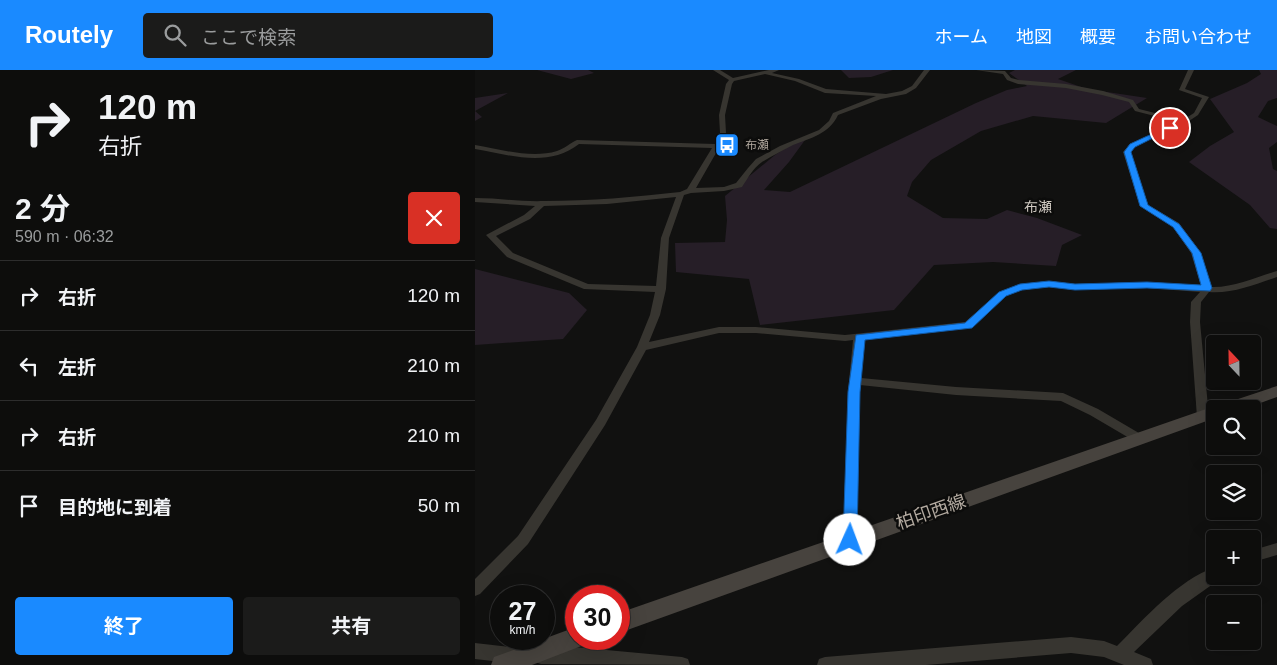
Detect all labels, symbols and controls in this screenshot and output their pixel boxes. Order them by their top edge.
search box [143,13,493,58]
text: Routely [25,21,113,48]
icon: search [161,21,189,49]
text: ここで検索 [201,27,296,48]
text: ホーム [935,27,988,47]
text: 地図 [1016,27,1052,47]
text: 概要 [1080,27,1116,47]
text: お問い合わせ [1144,27,1252,47]
text: 120 m [98,87,197,126]
icon: right [15,90,80,155]
pin [1149,107,1191,149]
icon: arrive [1156,114,1184,142]
bus stop icon: 布瀬 [714,132,740,158]
text: 右折 [98,134,142,159]
place label: 布瀬 [745,138,769,152]
text: 2 分 [15,192,70,225]
button: close [408,192,460,244]
district label: 布瀬 [1024,199,1052,215]
text: 590 m · 06:32 [15,228,114,245]
icon: right [15,282,43,310]
text: 120 m [407,285,460,306]
text: 右折 [58,287,96,308]
north arrow [1206,335,1261,390]
map controls [1206,335,1261,650]
icon: left [15,352,43,380]
text: 210 m [407,355,460,376]
text: 左折 [58,357,96,378]
button: search [1206,400,1261,455]
icon: right [15,422,43,450]
text: 210 m [407,425,460,446]
text: 右折 [58,427,96,448]
button: layers [1206,465,1261,520]
street label: 柏印西線 [894,491,968,533]
icon: arrive [15,492,43,520]
text: 50 m [418,495,460,516]
text: 目的地に到着 [58,497,172,518]
position arrow [823,513,875,565]
button: + [1206,530,1261,585]
speed limit sign: 30 [565,585,630,650]
button: − [1206,595,1261,650]
button: 終了 [15,597,233,655]
button: 共有 [243,597,460,655]
text: 27 [509,597,536,625]
text: km/h [509,623,536,637]

